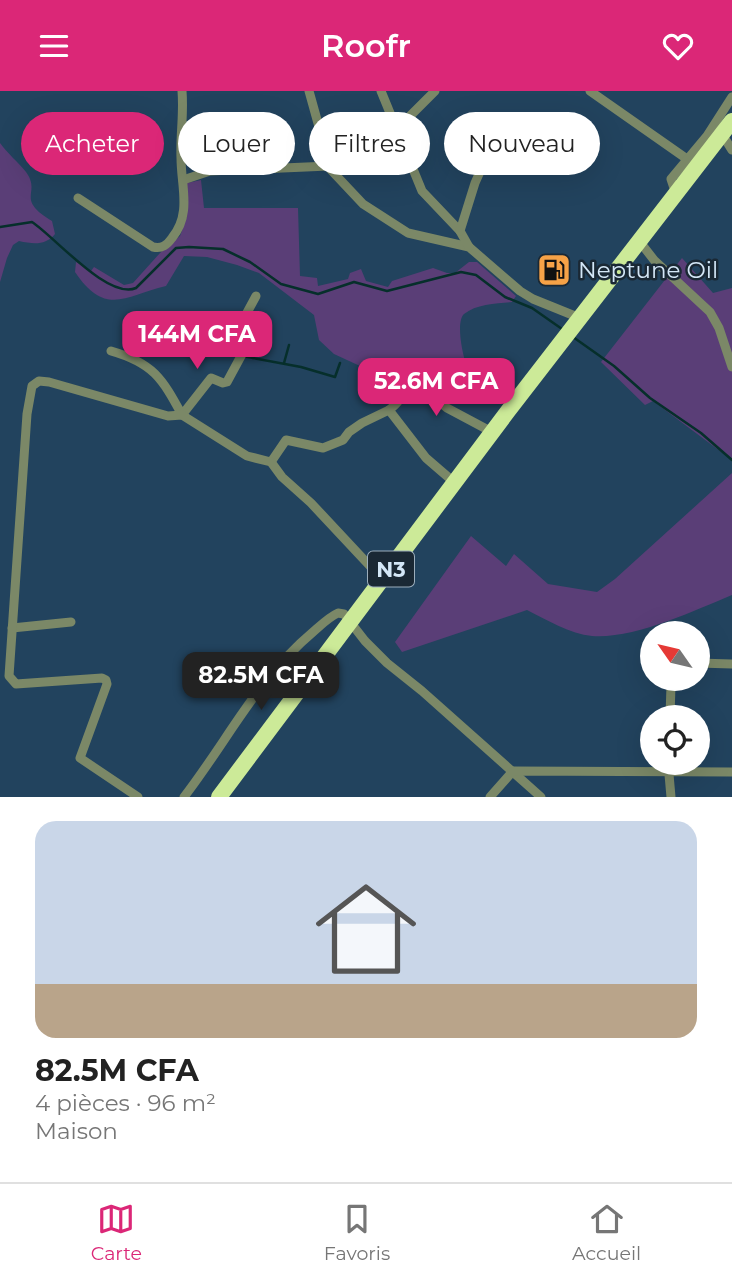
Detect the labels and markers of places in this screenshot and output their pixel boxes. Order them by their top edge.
fuel station icon: Neptune Oil [535,251,573,289]
place label: Neptune Oil [578,256,718,284]
pin: 144M CFA [125,311,269,371]
pin: 52.6M CFA [356,359,516,418]
pin: 82.5M CFA [181,653,341,712]

